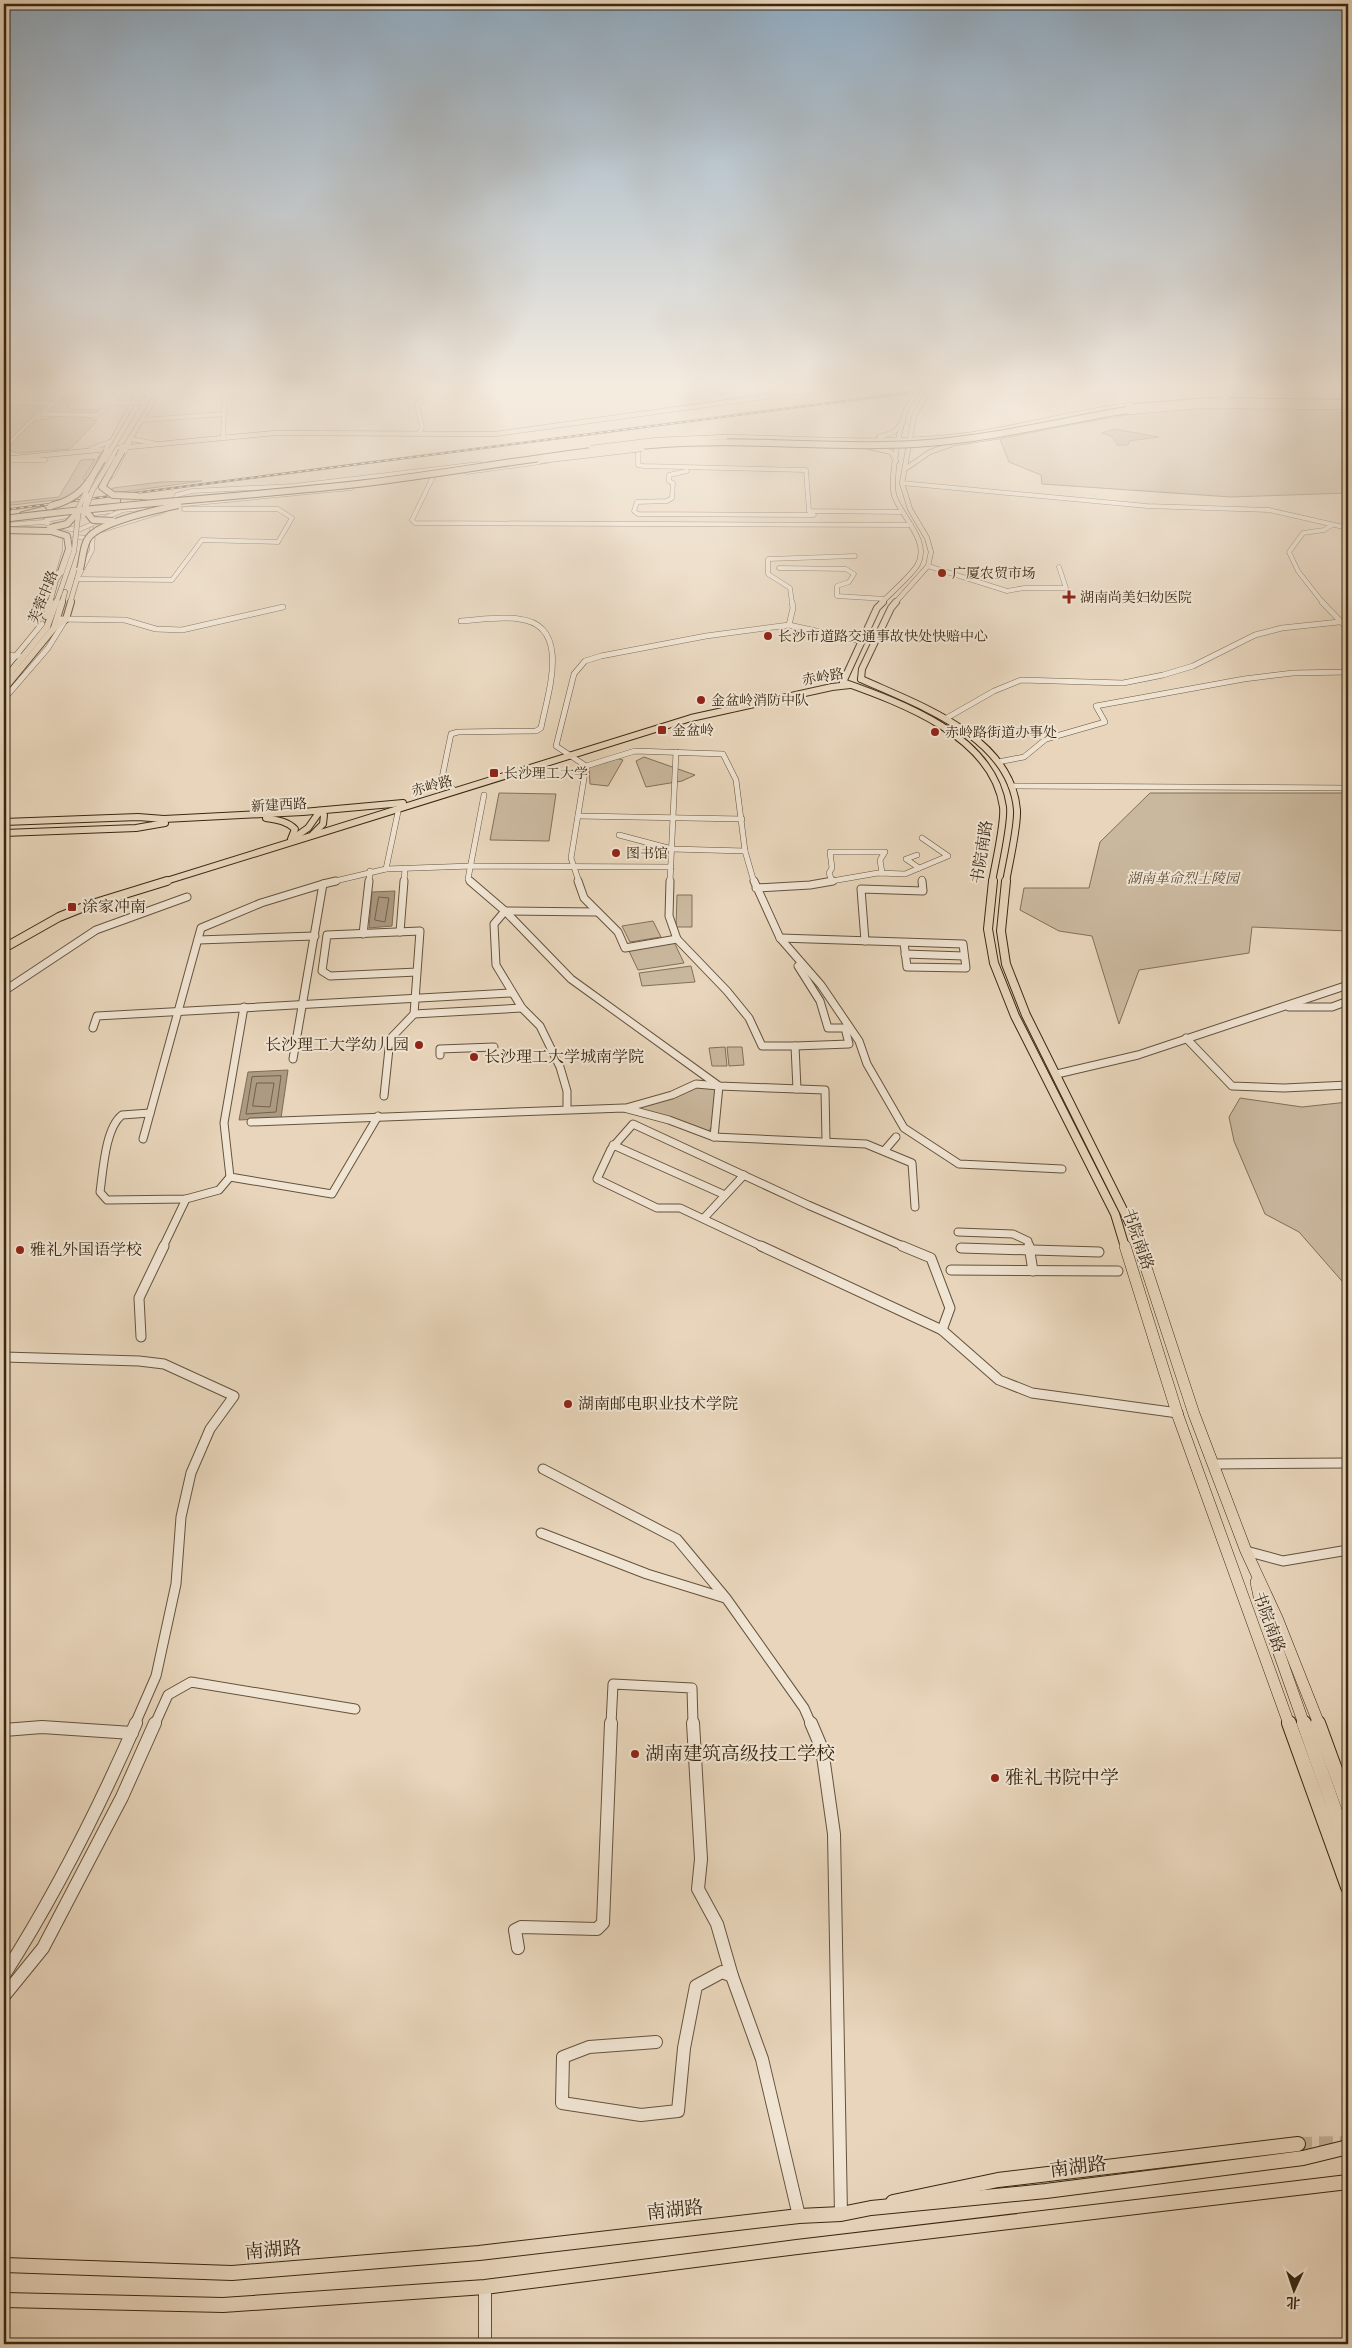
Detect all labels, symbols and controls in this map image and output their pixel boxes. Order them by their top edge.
place label: 广厦农贸市场 [952,565,1036,582]
marker: 广厦农贸市场 [936,567,948,579]
street label: 芙蓉中路 [25,568,61,626]
place label: 湖南尚美妇幼医院 [1080,589,1192,606]
marker: 湖南尚美妇幼医院 [1062,590,1076,604]
place label: 长沙市道路交通事故快处快赔中心 [778,628,988,645]
marker: 长沙市道路交通事故快处快赔中心 [762,630,774,642]
street label: 赤岭路 [801,665,845,689]
place label: 金盆岭消防中队 [711,692,809,709]
marker: 金盆岭消防中队 [695,694,707,706]
place label: 金盆岭 [672,722,714,739]
marker: 金盆岭 [656,724,668,736]
place label: 赤岭路街道办事处 [945,724,1057,741]
marker: 赤岭路街道办事处 [929,726,941,738]
place label: 长沙理工大学 [504,765,588,782]
marker: 长沙理工大学 [488,767,500,779]
street label: 赤岭路 [409,772,455,800]
street label: 新建西路 [251,795,307,815]
street label: 书院南路 [967,819,997,885]
place label: 图书馆 [626,845,668,862]
marker: 图书馆 [610,847,622,859]
park label: 湖南革命烈士陵园 [1127,870,1241,887]
place label: 涂家冲南 [82,897,146,917]
marker: 涂家冲南 [66,901,78,913]
place label: 长沙理工大学幼儿园 [265,1035,409,1055]
marker: 长沙理工大学幼儿园 [413,1039,425,1051]
place label: 长沙理工大学城南学院 [484,1047,644,1067]
marker: 长沙理工大学城南学院 [468,1051,480,1063]
street label: 书院南路 [1118,1205,1158,1273]
place label: 雅礼外国语学校 [30,1240,142,1260]
marker: 雅礼外国语学校 [14,1244,26,1256]
place label: 湖南邮电职业技术学院 [578,1394,738,1414]
marker: 湖南邮电职业技术学院 [562,1398,574,1410]
street label: 书院南路 [1249,1589,1289,1655]
place label: 湖南建筑高级技工学校 [645,1742,835,1766]
marker: 湖南建筑高级技工学校 [629,1748,641,1760]
place label: 雅礼书院中学 [1005,1766,1119,1790]
marker: 雅礼书院中学 [989,1772,1001,1784]
street label: 南湖路 [1048,2152,1108,2182]
street label: 南湖路 [645,2195,705,2225]
street label: 南湖路 [244,2236,302,2264]
north arrow [1270,2266,1320,2316]
text: 北 [1286,2294,1301,2311]

